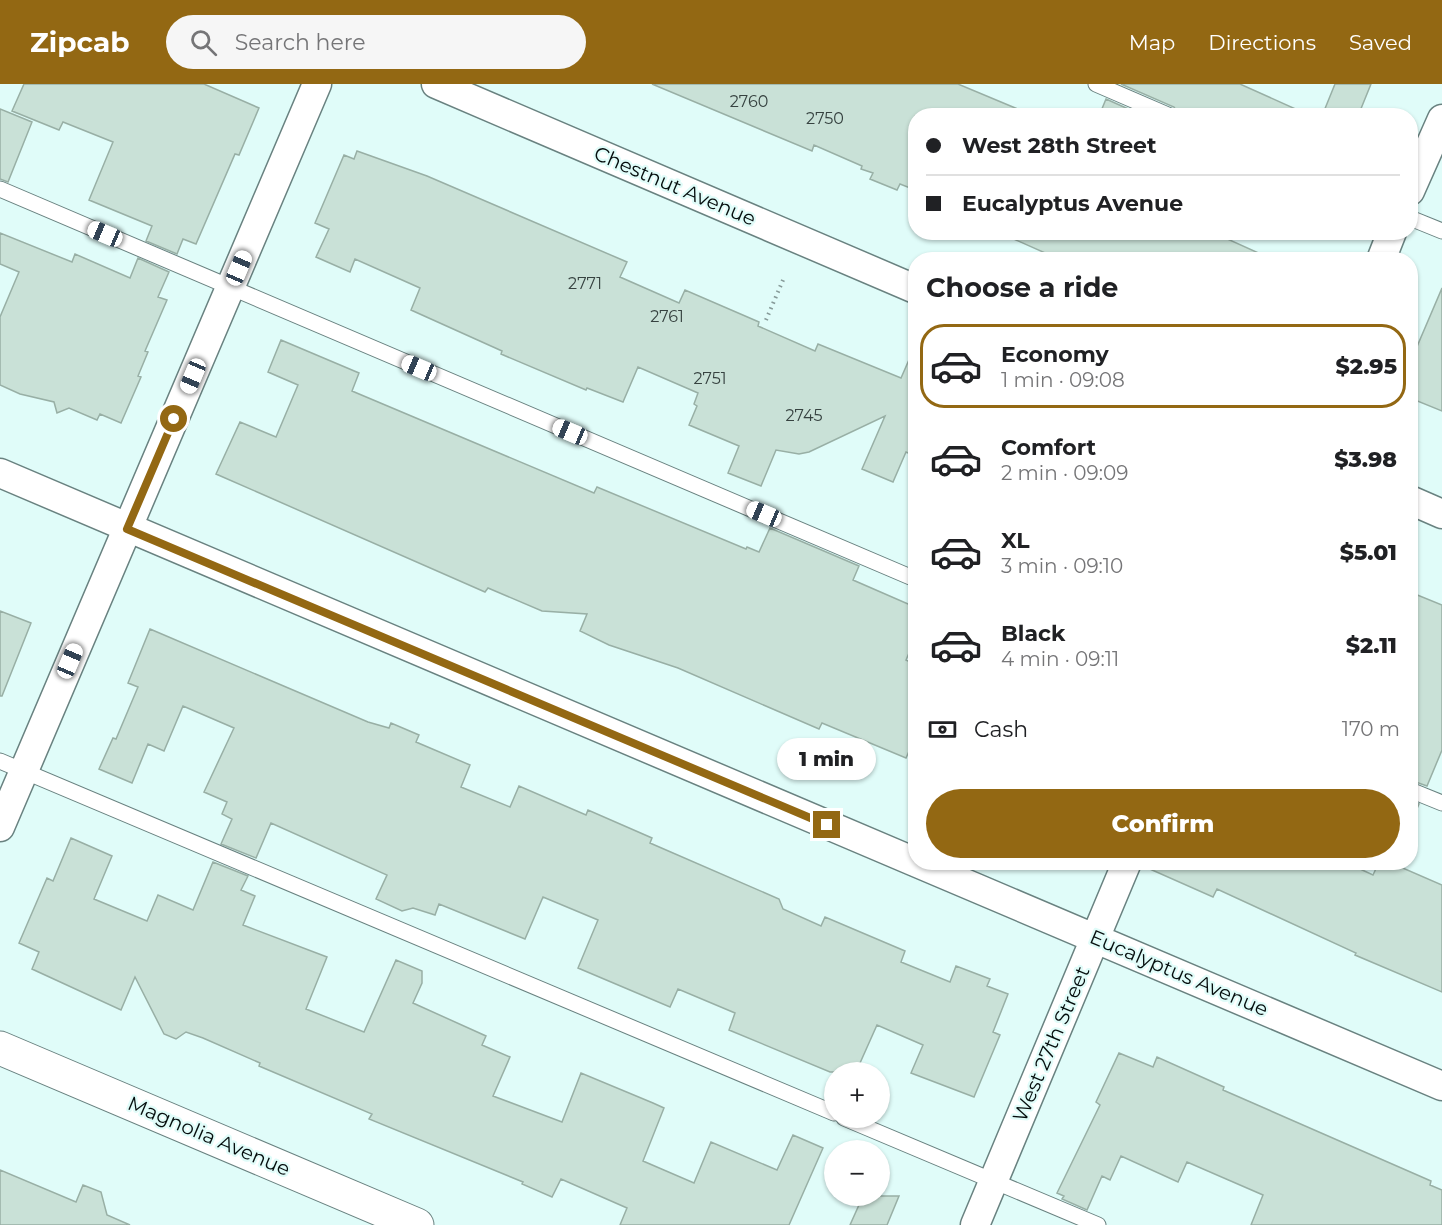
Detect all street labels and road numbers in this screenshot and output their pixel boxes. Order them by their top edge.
street label: Chestnut Avenue [590,141,760,231]
street label: Eucalyptus Avenue [1086,925,1272,1021]
street label: West 27th Street [1007,963,1095,1125]
street label: Magnolia Avenue [124,1091,294,1181]

